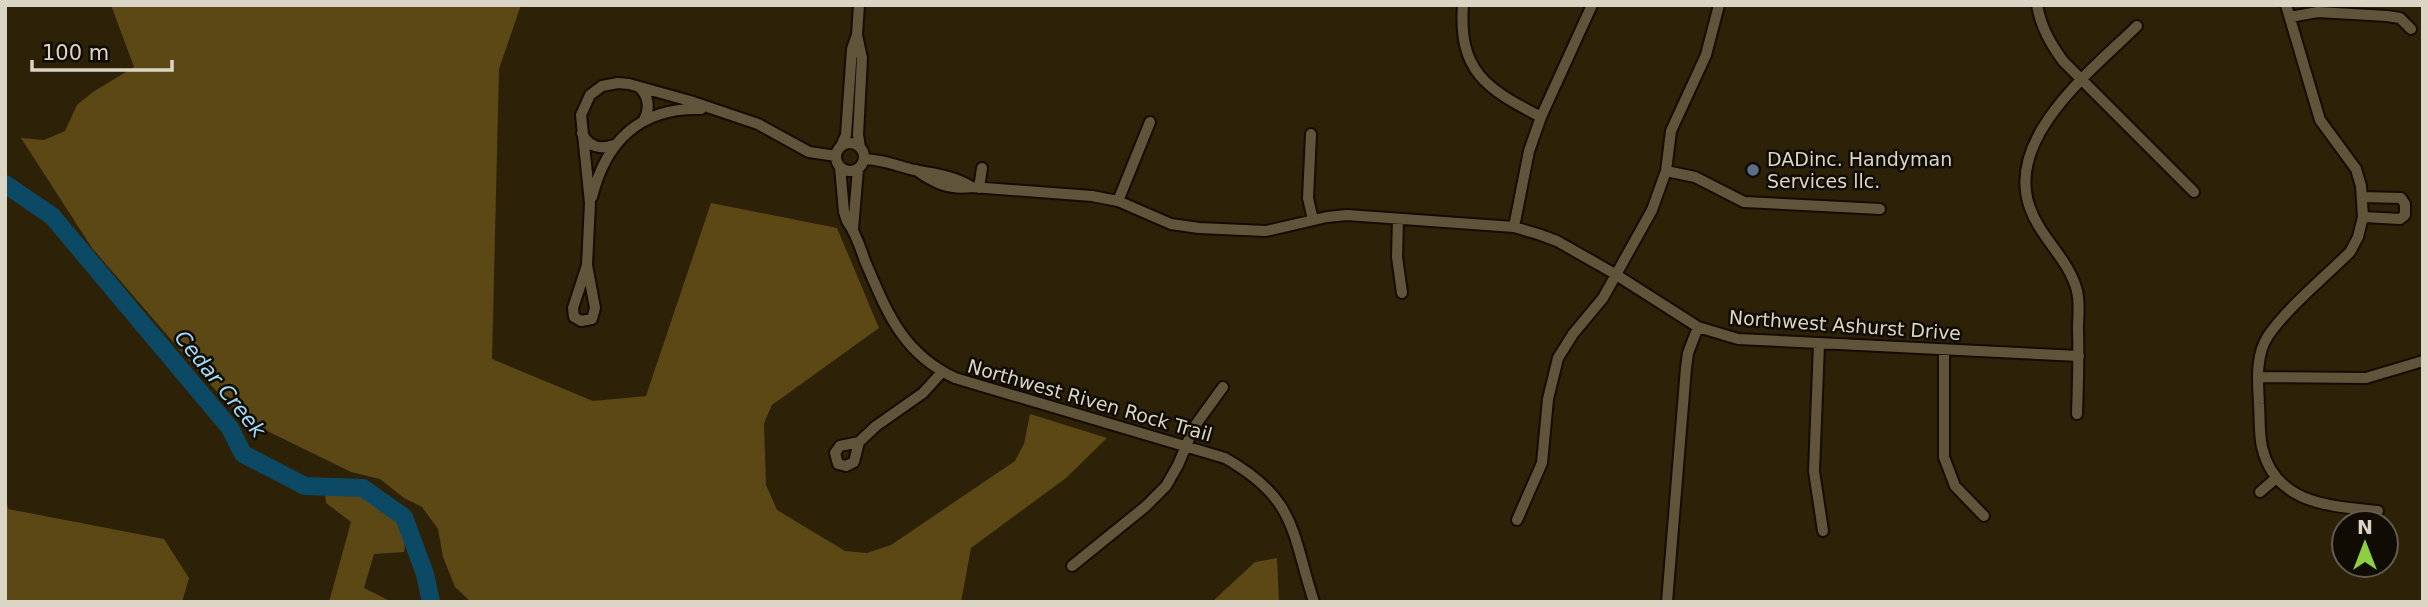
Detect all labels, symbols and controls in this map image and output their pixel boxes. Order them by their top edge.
scale bar [32,28,172,72]
text: 100 m [42,41,109,65]
place label: DADinc. Handyman Services llc. [1767,148,1952,192]
marker: DADinc. Handyman Services llc. [1745,162,1761,178]
street label: Northwest Ashurst Drive [1728,306,1962,344]
water label: Cedar Creek [170,326,271,443]
street label: Northwest Riven Rock Trail [965,354,1215,446]
north arrow [2330,509,2400,579]
text: N [2357,516,2373,538]

